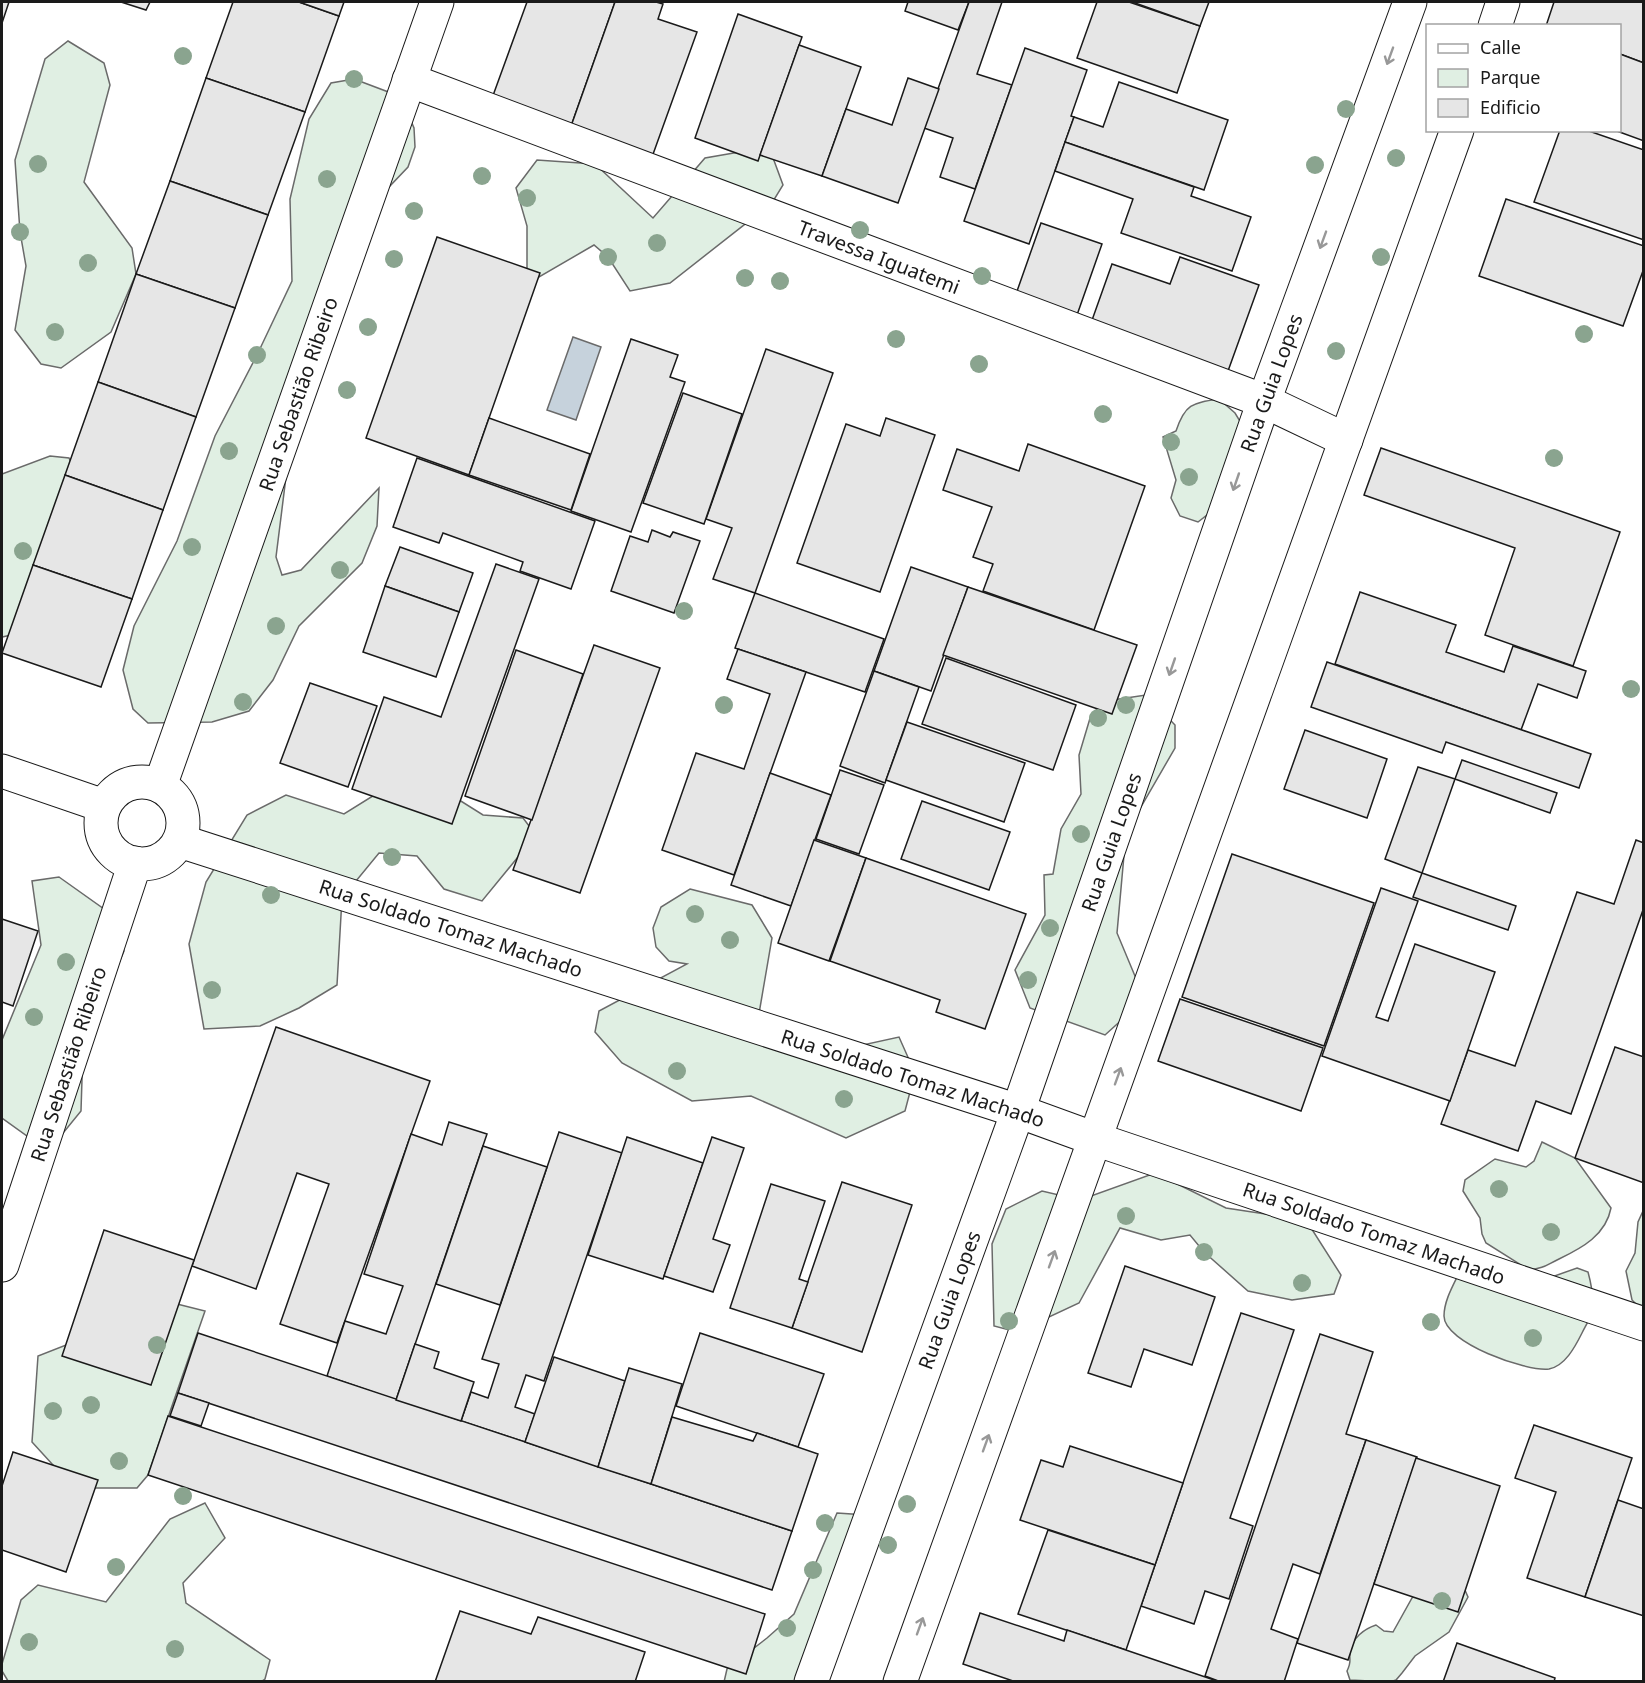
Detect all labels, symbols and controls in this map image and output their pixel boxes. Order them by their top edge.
legend [1426,24,1621,132]
text: Calle [1480,35,1521,59]
one-way arrow [1384,47,1395,65]
text: Parque [1480,65,1540,89]
text: Edificio [1480,95,1541,119]
street label: Travessa Iguatemi [794,214,964,300]
one-way arrow [1317,230,1328,248]
street label: Rua Sebastião Ribeiro [252,293,344,495]
street label: Rua Guia Lopes [1233,310,1309,456]
one-way arrow [1230,472,1241,491]
one-way arrow [1166,657,1177,676]
street label: Rua Guia Lopes [1075,769,1147,915]
street label: Rua Soldado Tomaz Machado [316,873,586,983]
street label: Rua Sebastião Ribeiro [24,963,112,1165]
street label: Rua Soldado Tomaz Machado [778,1023,1048,1133]
one-way arrow [1113,1067,1124,1086]
street label: Rua Soldado Tomaz Machado [1239,1175,1509,1291]
street label: Rua Guia Lopes [911,1227,987,1373]
one-way arrow [1047,1250,1058,1269]
one-way arrow [981,1434,992,1453]
one-way arrow [916,1618,927,1636]

